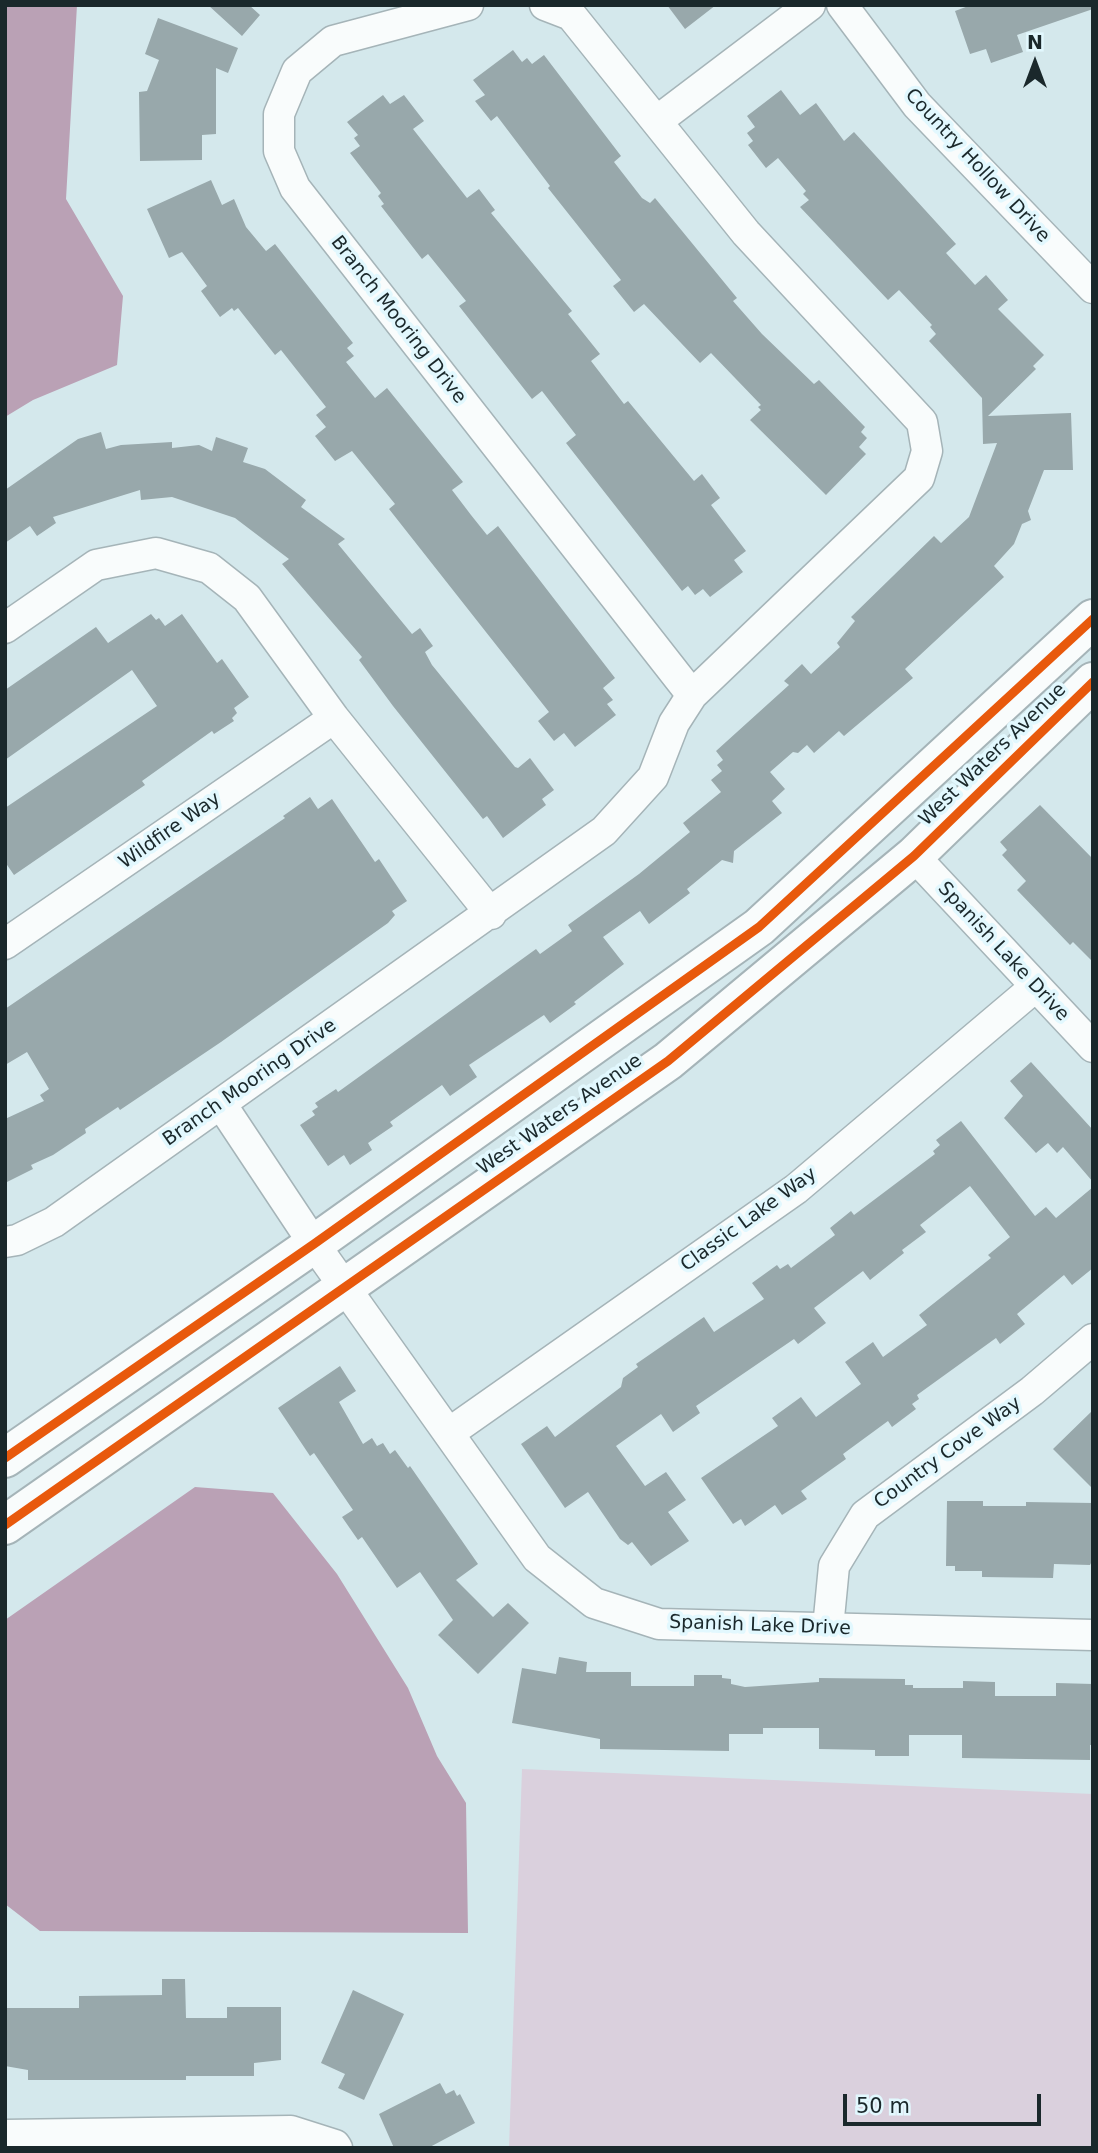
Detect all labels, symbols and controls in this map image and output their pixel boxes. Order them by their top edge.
north arrow [1000,28,1070,98]
text: N [1027,31,1043,53]
street label: Country Hollow Drive [900,84,1054,248]
street label: Branch Mooring Drive [325,232,471,408]
street label: West Waters Avenue [915,679,1071,831]
street label: Wildfire Way [115,788,225,874]
street label: Spanish Lake Drive [933,878,1073,1026]
street label: Branch Mooring Drive [159,1014,341,1152]
street label: West Waters Avenue [473,1050,647,1180]
street label: Classic Lake Way [677,1163,821,1277]
street label: Country Cove Way [870,1392,1026,1514]
street label: Spanish Lake Drive [669,1611,851,1641]
scale bar [846,2080,1044,2124]
text: 50 m [856,2094,910,2118]

